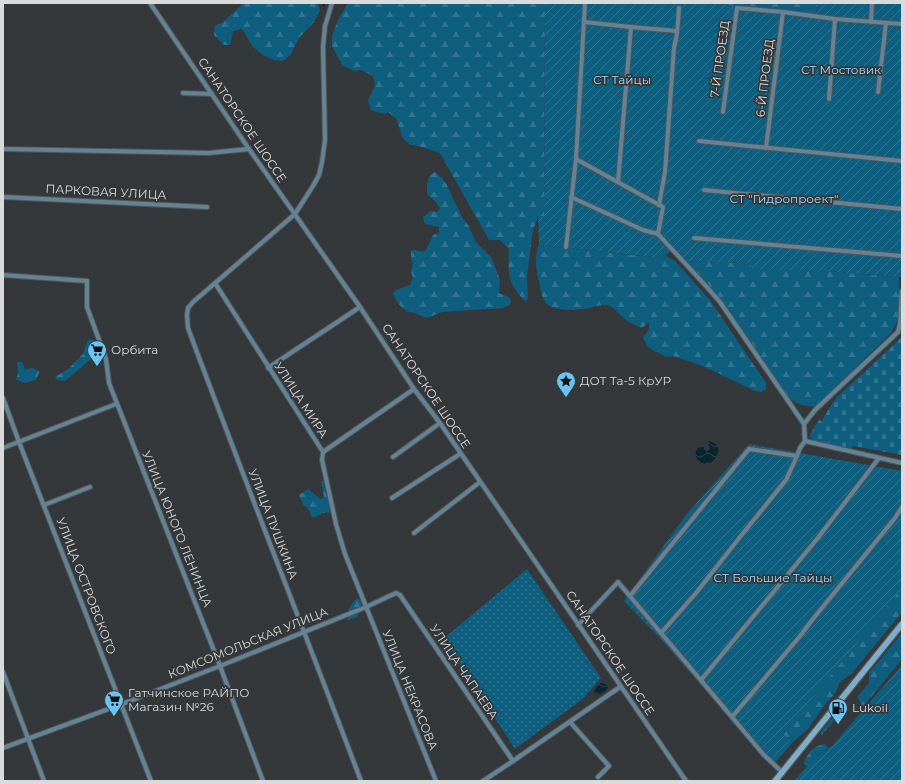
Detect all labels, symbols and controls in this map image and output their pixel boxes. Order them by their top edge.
street label: 7-Й ПРОЕЗД [707,19,732,98]
street label: 6-Й ПРОЕЗД [752,38,777,118]
street label: САНАТОРСКОЕ ШОССЕ [195,54,290,185]
park label: СТ Мостовик [801,62,881,77]
park label: СТ Тайцы [593,72,651,87]
street label: ПАРКОВАЯ УЛИЦА [45,181,167,202]
park label: СТ "Гидропроект" [730,191,838,206]
street label: САНАТОРСКОЕ ШОССЕ [379,320,474,451]
supermarket icon: Орбита [86,339,108,367]
place label: Орбита [111,342,158,357]
street label: УЛИЦА МИРА [271,359,332,441]
place icon: ДОТ Та-5 КрУР [555,370,577,398]
place label: ДОТ Та-5 КрУР [580,373,671,388]
street label: УЛИЦА ЮНОГО ЛЕНИНЦА [139,448,216,609]
street label: УЛИЦА ПУШКИНА [246,467,301,581]
street label: УЛИЦА ОСТРОВСКОГО [53,515,120,656]
park label: СТ Большие Тайцы [714,570,832,585]
street label: САНАТОРСКОЕ ШОССЕ [563,587,658,718]
street label: КОМСОМОЛЬСКАЯ УЛИЦА [166,604,330,682]
street label: УЛИЦА ЧАПАЕВА [427,621,502,722]
street label: УЛИЦА НЕКРАСОВА [380,628,441,752]
place label: Гатчинское РАЙПО Магазин №26 [128,685,249,714]
supermarket icon: Гатчинское РАЙПО Магазин №26 [103,689,125,717]
fuel station icon: Lukoil [827,697,849,725]
place label: Lukoil [852,700,888,715]

